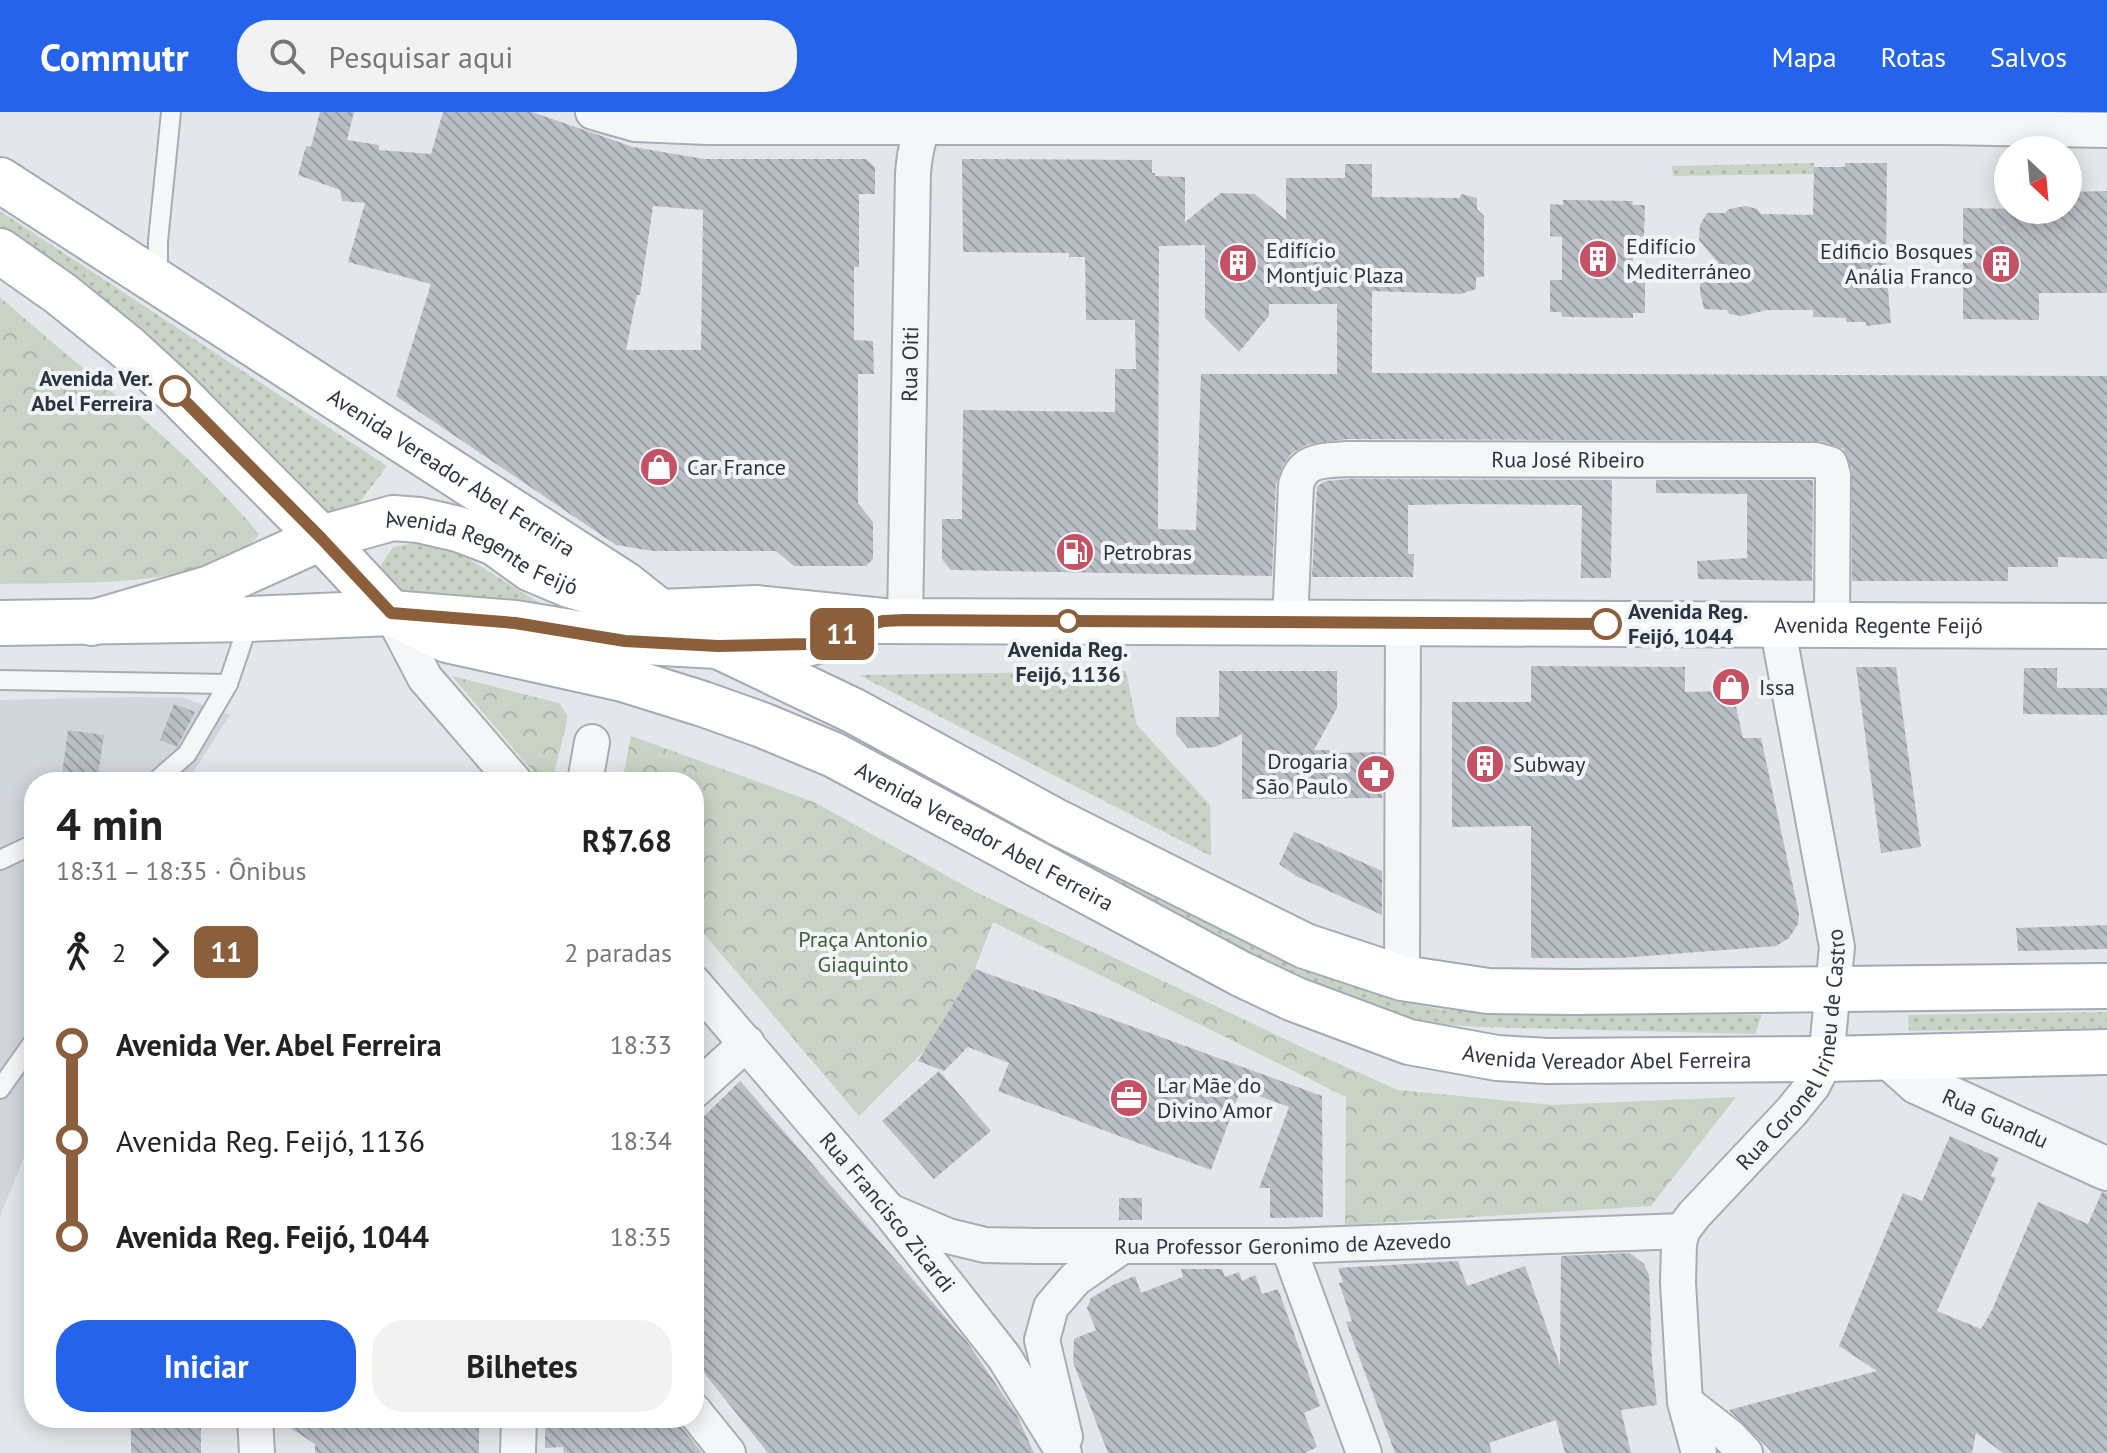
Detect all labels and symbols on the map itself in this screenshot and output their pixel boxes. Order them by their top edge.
north arrow [1994,136,2082,224]
place label: Edifício Mediterráneo [1626,232,1751,285]
place label: Edifício Montjuic Plaza [1266,236,1404,289]
place label: Edificio Bosques Anália Franco [1820,237,1973,290]
building icon: Edifício Mediterráneo [1577,238,1619,280]
building icon: Edifício Montjuic Plaza [1217,242,1259,284]
building icon: Edificio Bosques Anália Franco [1980,243,2022,285]
street label: Rua Oiti [895,326,924,402]
place label: Avenida Ver. Abel Ferreira [31,364,153,417]
marker: Avenida Ver. Abel Ferreira [160,376,190,406]
street label: Avenida Vereador Abel Ferreira [323,382,581,563]
street label: Rua José Ribeiro [1491,445,1645,474]
shop icon: Car France [638,446,680,488]
place label: Car France [687,453,786,481]
street label: Avenida Regente Feijó [381,503,581,601]
fuel station icon: Petrobras [1054,531,1096,573]
place label: Petrobras [1103,538,1192,566]
place label: Avenida Reg. Feijó, 1044 [1628,597,1748,650]
line badge: 11 [806,608,878,660]
marker: Avenida Reg. Feijó, 1044 [1591,609,1621,639]
marker: Avenida Reg. Feijó, 1136 [1057,610,1079,632]
street label: Avenida Regente Feijó [1774,611,1983,639]
place label: Avenida Reg. Feijó, 1136 [1008,635,1128,688]
shop icon: Issa [1710,666,1752,708]
place label: Issa [1759,673,1795,701]
building icon: Subway [1464,743,1506,785]
place label: Drogaria São Paulo [1255,747,1348,800]
place label: Subway [1513,750,1586,778]
pharmacy icon: Drogaria São Paulo [1355,753,1397,795]
street label: Avenida Vereador Abel Ferreira [851,755,1119,917]
park label: Praça Antonio Giaquinto [798,925,928,978]
street label: Rua Coronel Irineu de Castro [1730,927,1851,1176]
street label: Avenida Vereador Abel Ferreira [1460,1038,1752,1075]
place label: Lar Mãe do Divino Amor [1157,1071,1273,1124]
office icon: Lar Mãe do Divino Amor [1108,1077,1150,1119]
street label: Rua Guandu [1938,1082,2053,1154]
street label: Rua Francisco Zicardi [814,1126,962,1298]
street label: Rua Professor Geronimo de Azevedo [1114,1226,1452,1260]

